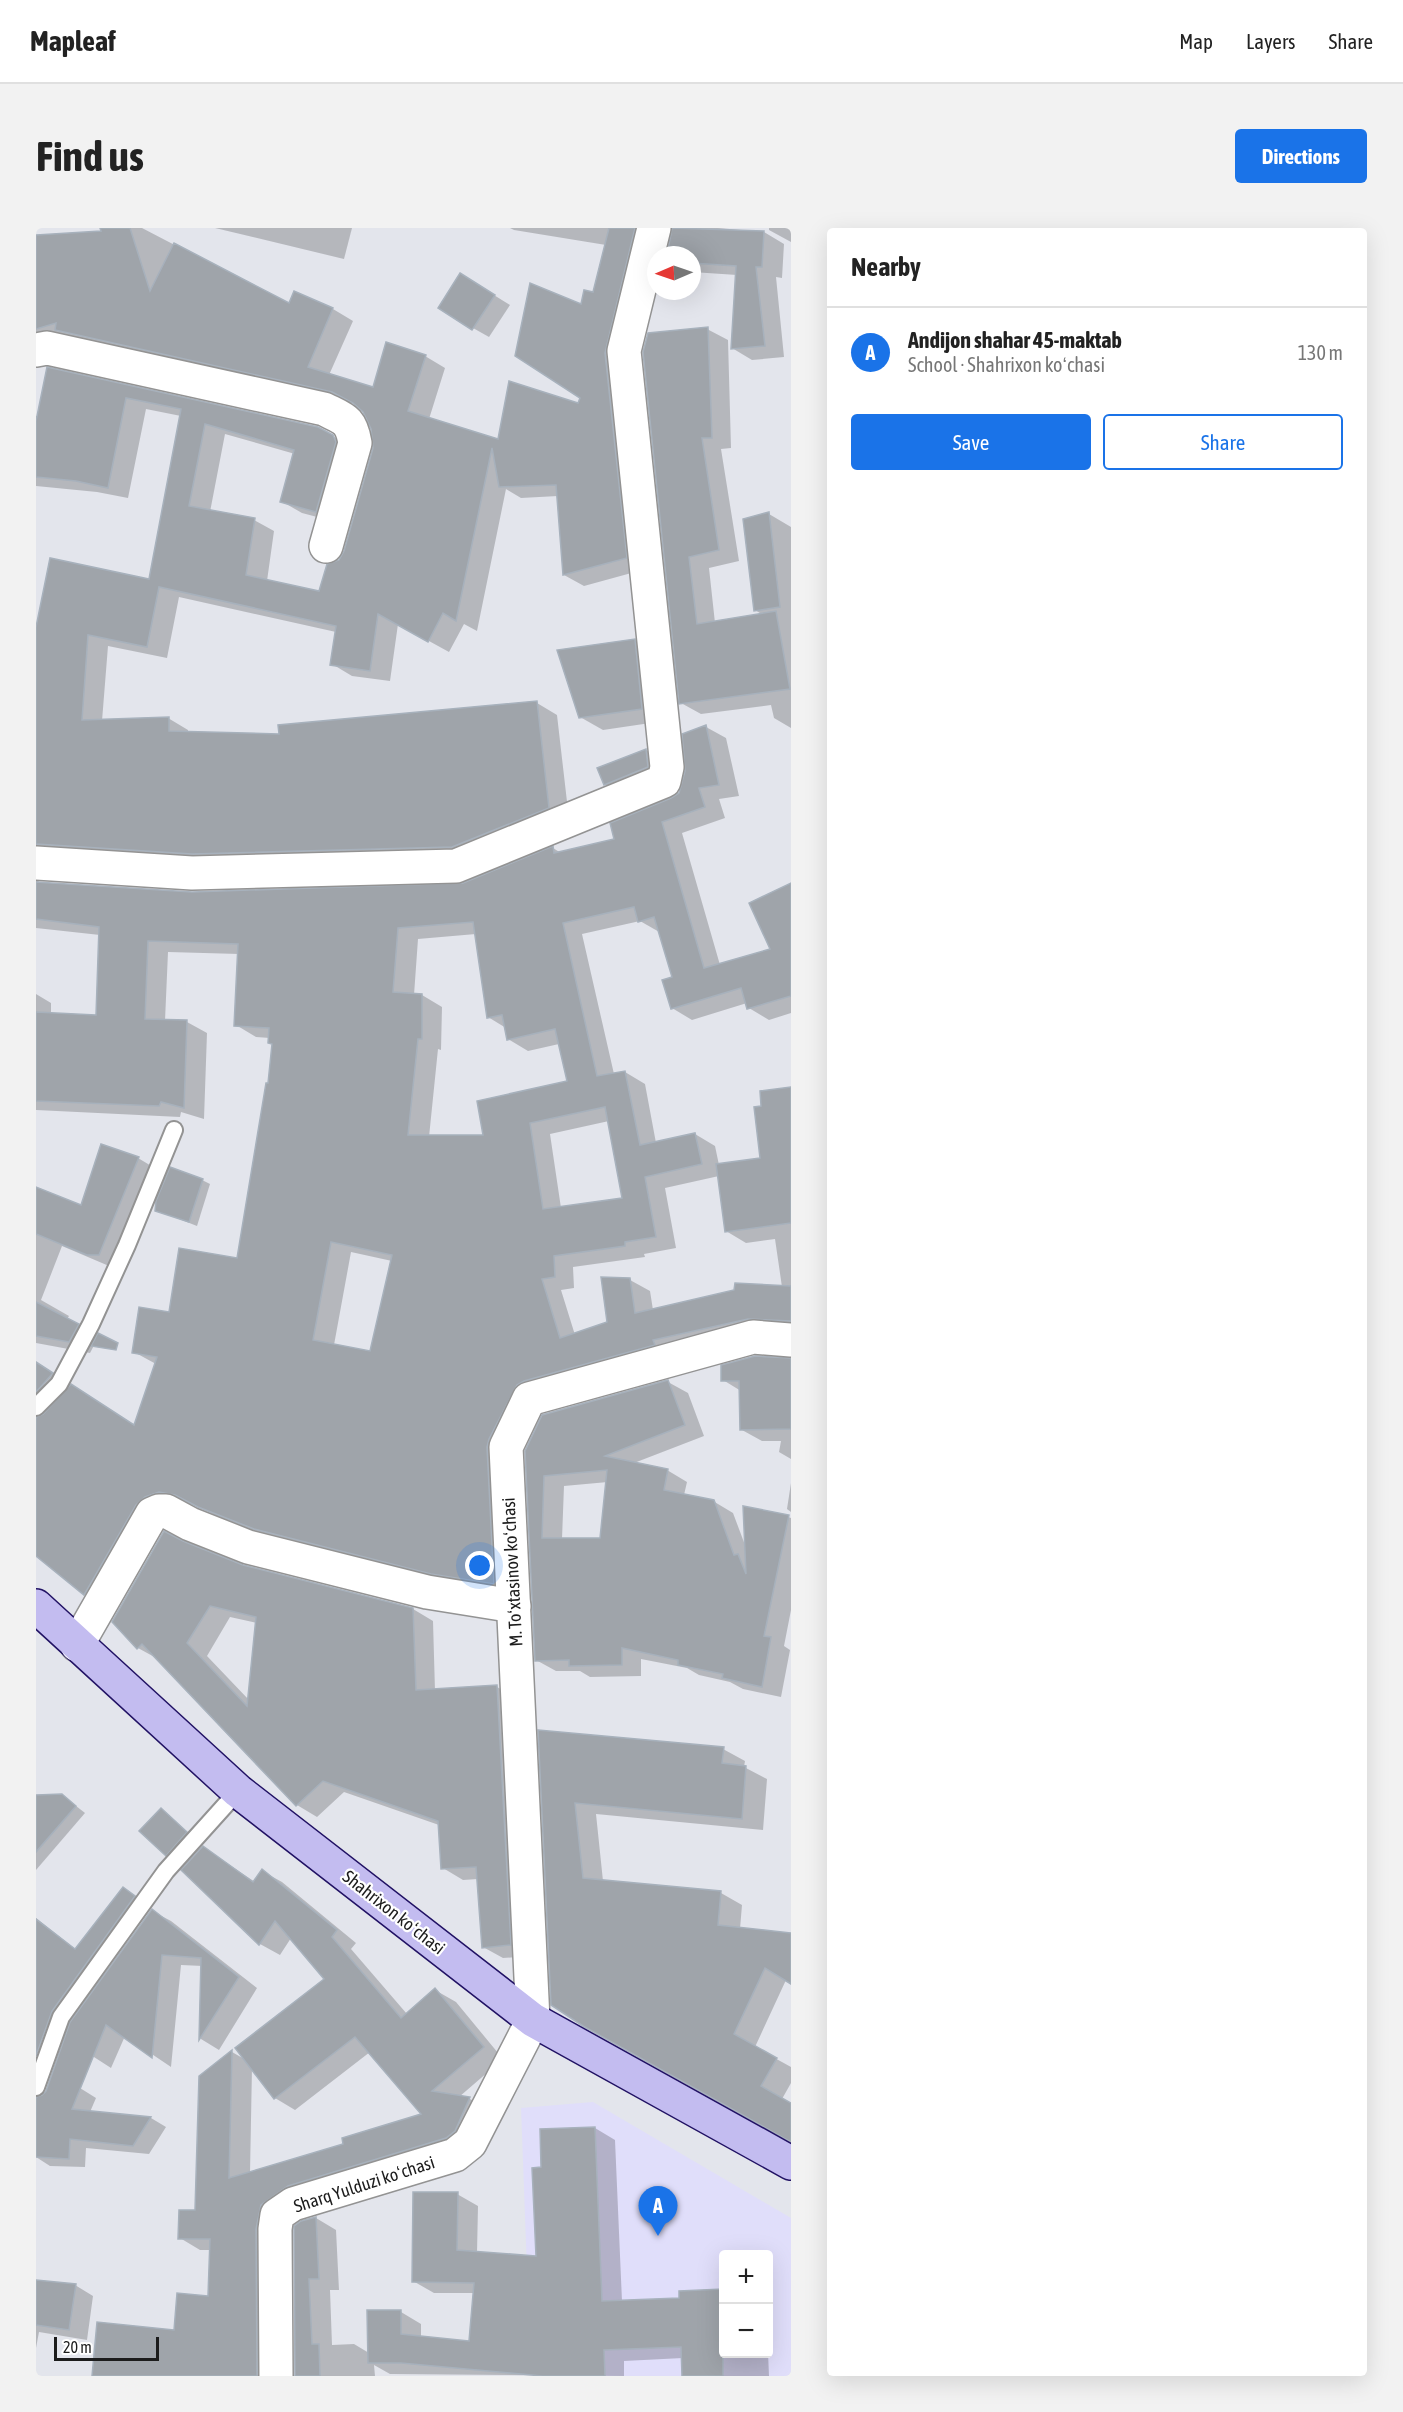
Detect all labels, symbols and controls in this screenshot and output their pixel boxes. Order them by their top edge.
text: Mapleaf [30,25,116,57]
text: Map [1179,29,1213,53]
text: Layers [1246,29,1296,53]
text: Share [1329,29,1373,53]
button: Directions [1235,129,1367,183]
text: Find us [36,132,144,180]
north arrow [647,246,701,300]
text: Nearby [851,252,921,282]
text: Andijon shahar 45-maktab [908,327,1122,353]
text: A [866,341,875,364]
text: 130 m [1298,341,1343,364]
text: School · Shahrixon koʻchasi [908,353,1105,376]
button: Save [851,414,1091,470]
button: Share [1103,414,1343,470]
street label: M. Toʻxtasinov koʻchasi [498,1497,526,1647]
your location [465,1551,494,1580]
street label: Shahrixon koʻchasi [339,1866,449,1958]
street label: Sharq Yulduzi koʻchasi [291,2151,437,2217]
pin: A [638,2186,678,2236]
map controls [719,2250,773,2358]
button: + [719,2250,773,2304]
button: − [719,2304,773,2358]
scale bar [54,2334,159,2362]
text: 20 m [63,2338,92,2356]

